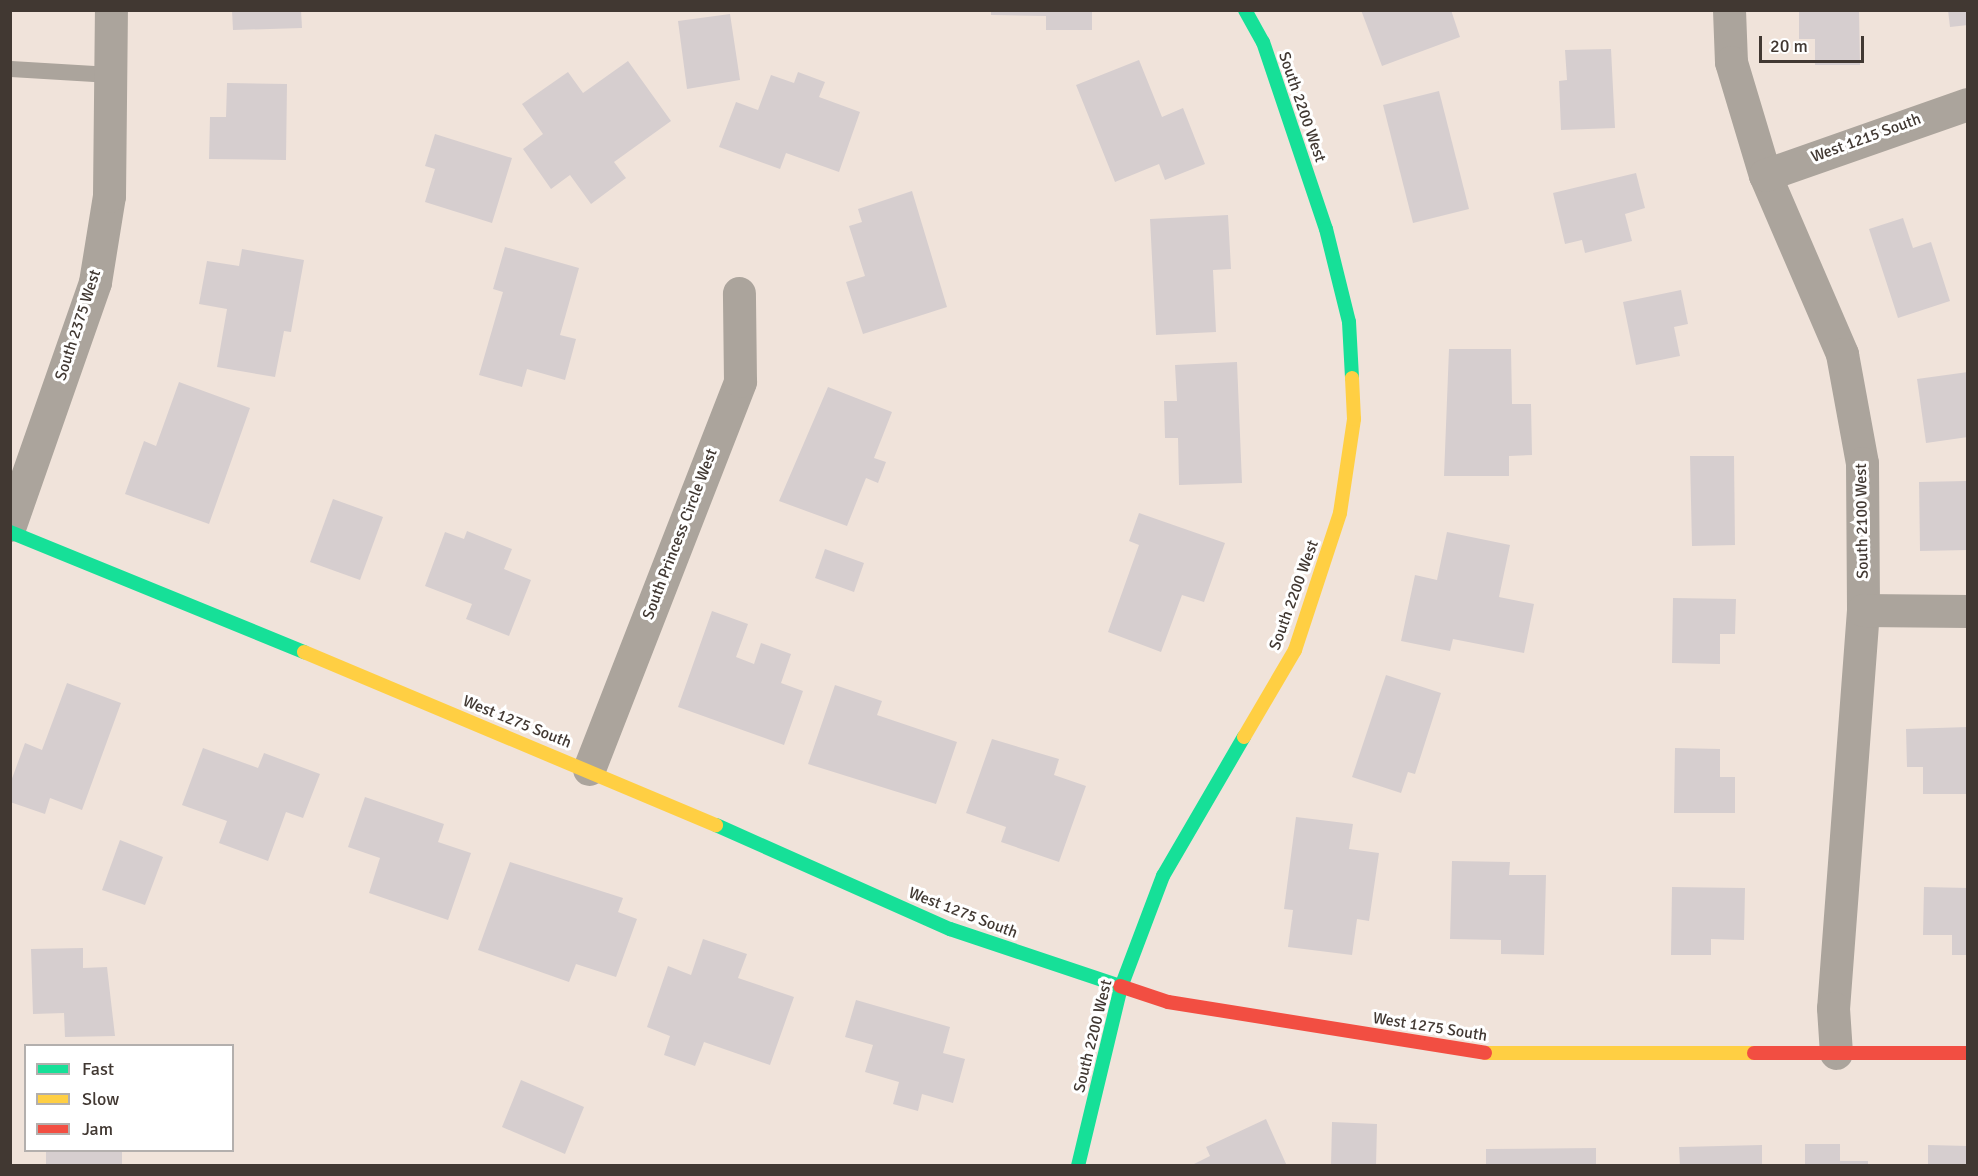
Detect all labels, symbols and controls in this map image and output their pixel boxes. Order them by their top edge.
scale bar [1762,24,1867,62]
text: 20 m [1770,35,1808,57]
street label: South 2200 West [1274,49,1330,165]
street label: West 1215 South [1808,109,1924,167]
street label: South 2375 West [51,267,105,383]
street label: South Princess Circle West [638,446,722,622]
street label: South 2100 West [1851,463,1873,579]
street label: South 2200 West [1265,537,1323,653]
street label: West 1275 South [460,691,574,753]
street label: West 1275 South [906,883,1020,943]
street label: South 2200 West [1070,978,1116,1094]
street label: West 1275 South [1371,1008,1489,1046]
legend [24,1044,234,1152]
text: Fast [82,1058,114,1080]
text: Slow [82,1088,119,1110]
text: Jam [82,1118,113,1140]

